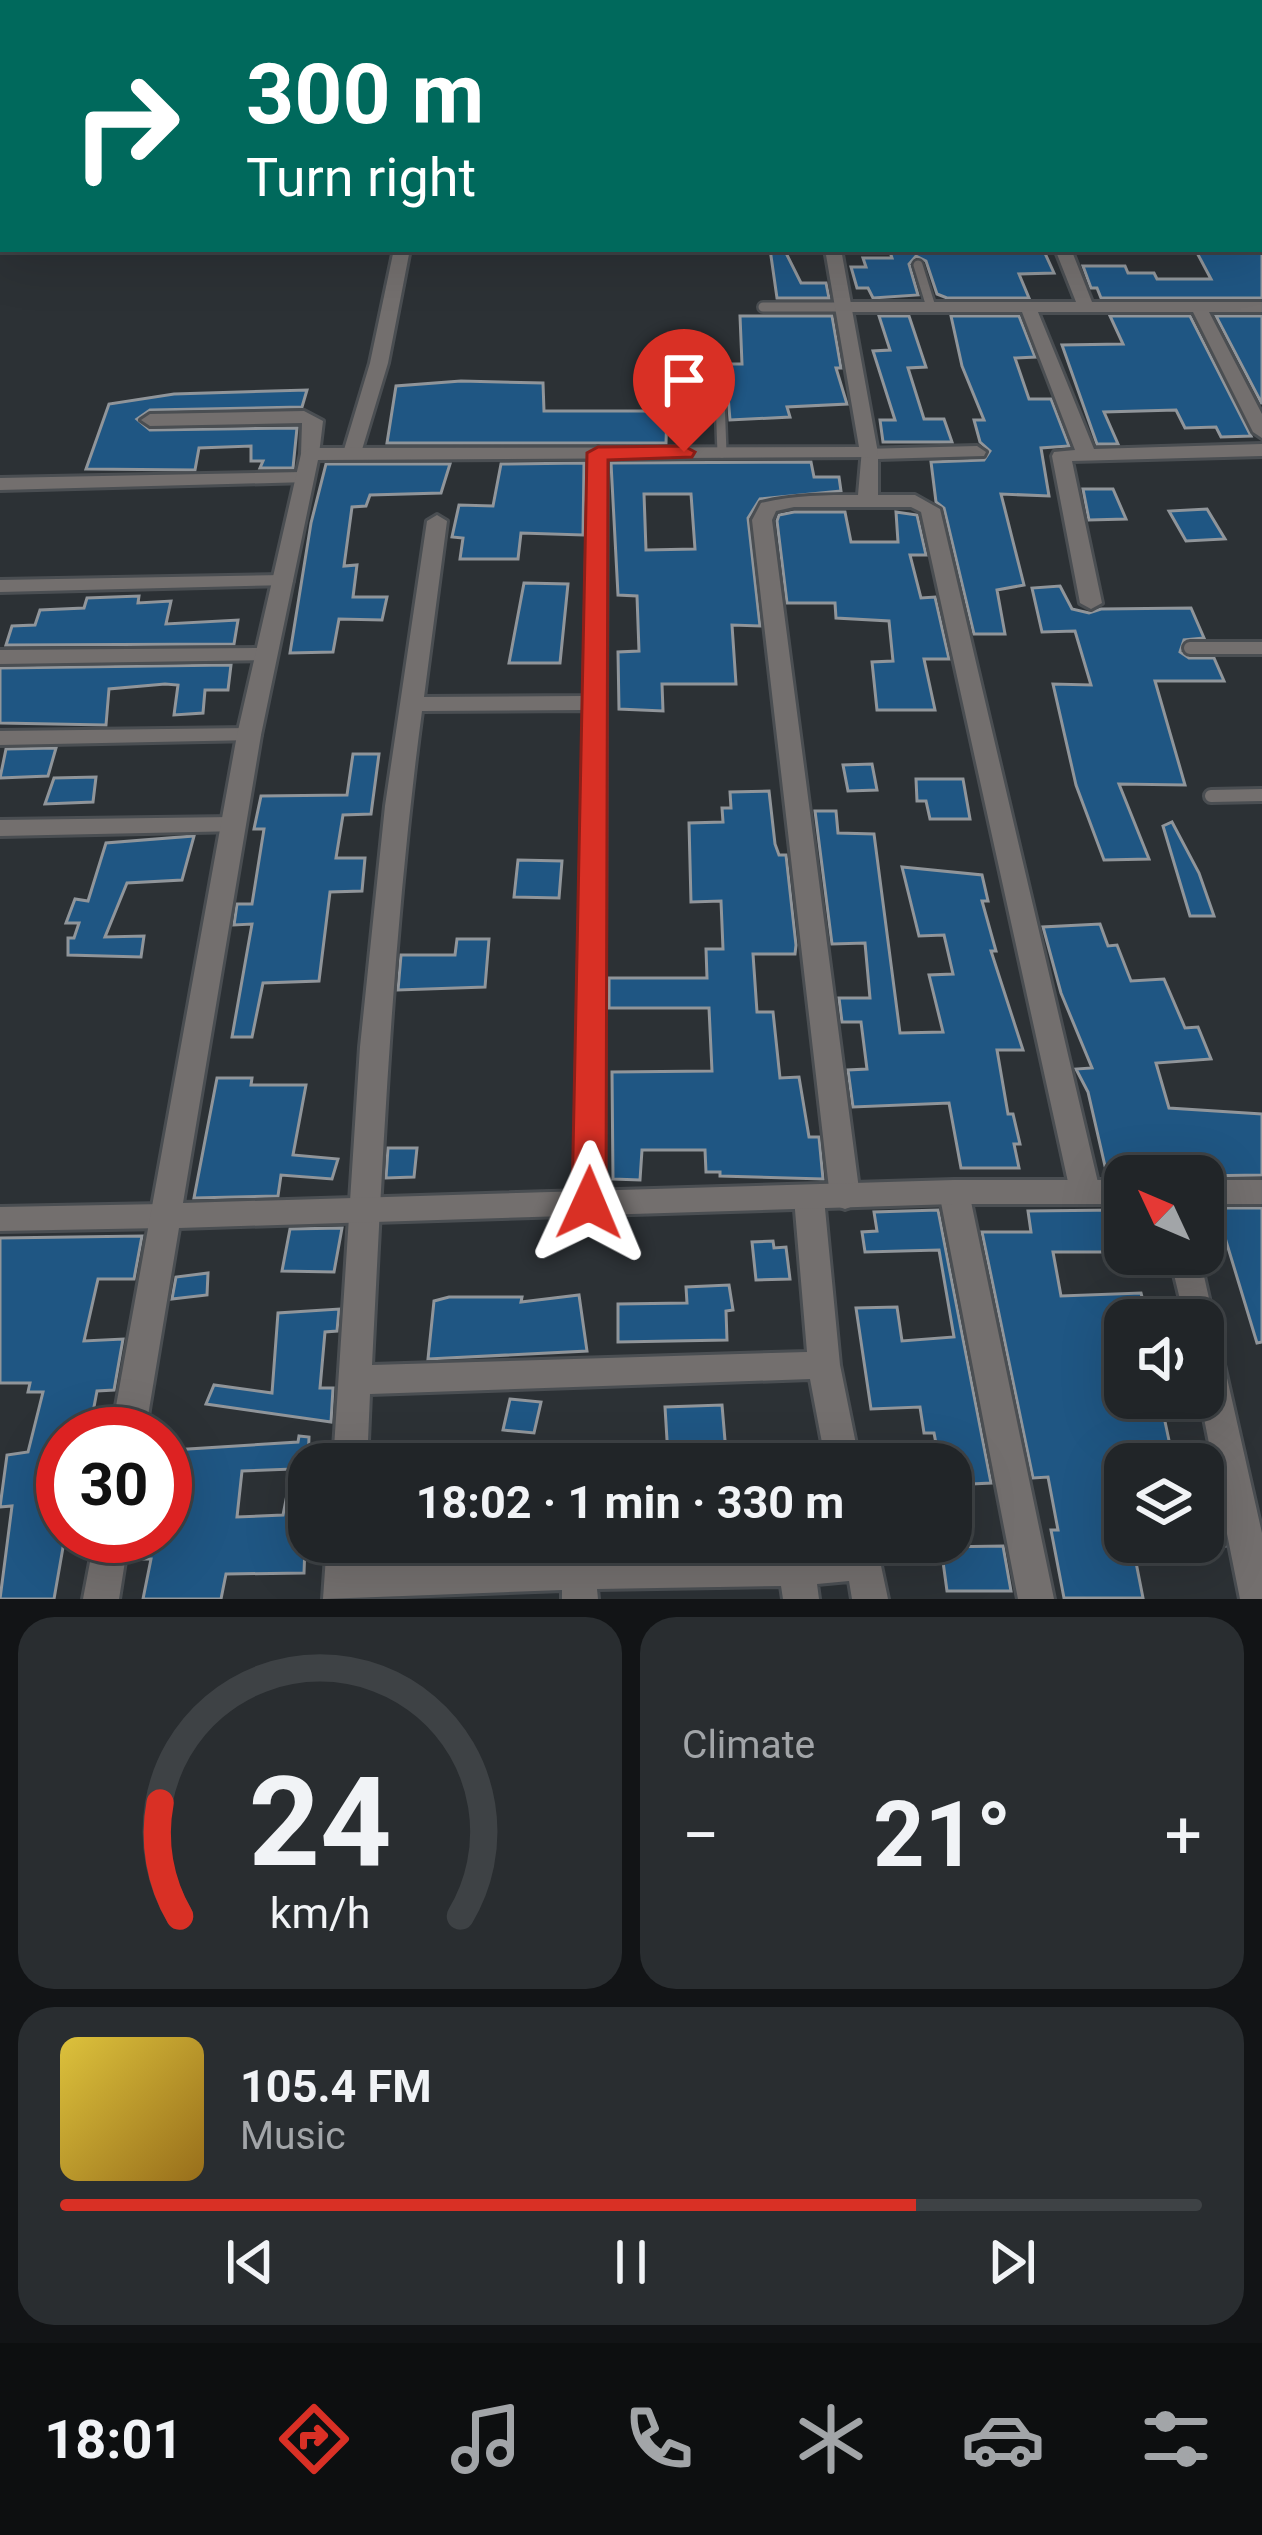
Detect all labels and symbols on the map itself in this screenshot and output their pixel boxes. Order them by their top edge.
pin [633,329,735,452]
position arrow [526,1140,652,1266]
north arrow [1104,1155,1224,1275]
speed limit sign: 30 [36,1407,192,1563]

